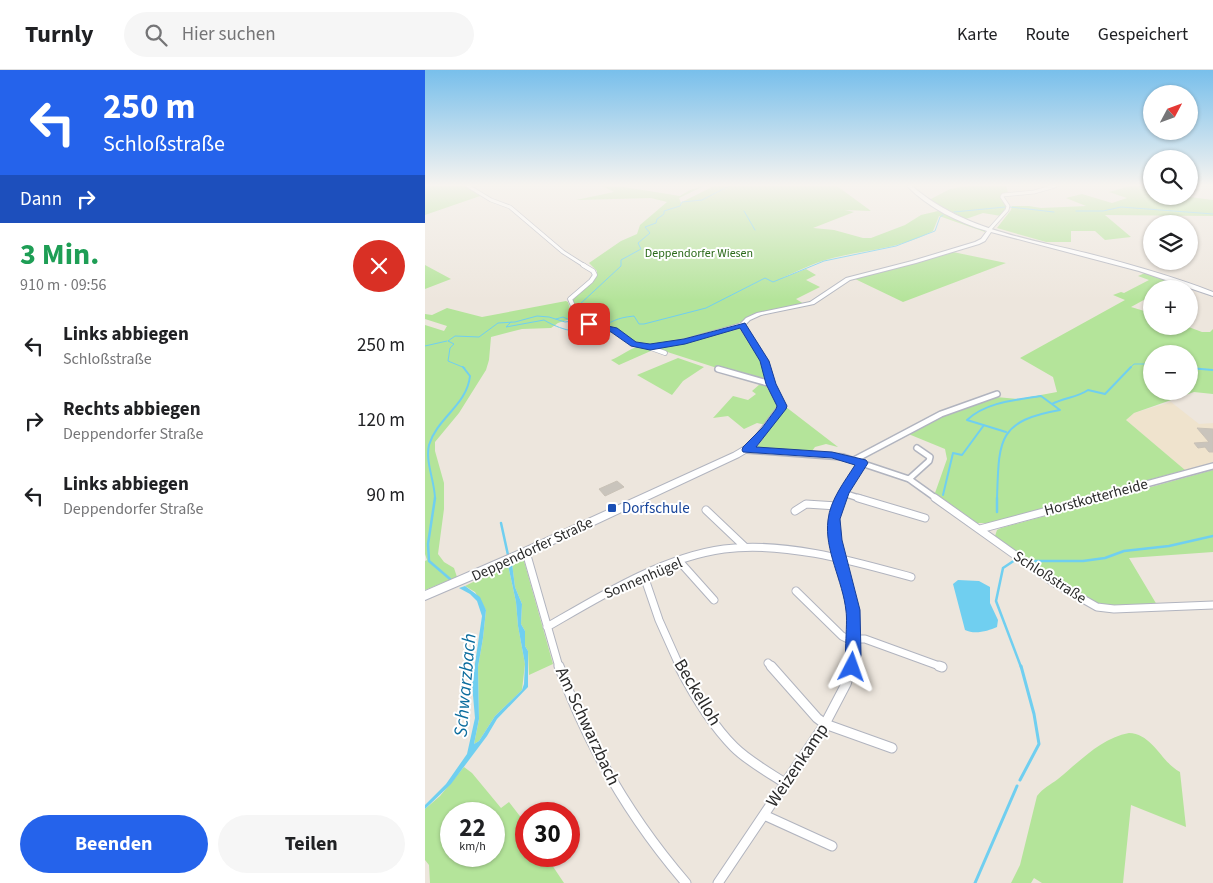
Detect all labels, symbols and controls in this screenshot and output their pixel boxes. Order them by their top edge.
search box [124,12,474,57]
text: Turnly [25,17,94,52]
icon: search [142,21,170,49]
text: Hier suchen [182,21,276,48]
text: Karte [957,22,997,47]
text: Route [1025,22,1070,47]
text: Gespeichert [1098,22,1188,47]
text: 250 m [103,82,195,132]
north arrow [1143,85,1197,140]
map controls [1143,85,1198,400]
icon: left [20,90,85,155]
text: Schloßstraße [103,128,225,160]
button: search [1143,150,1198,205]
icon: right [72,185,100,213]
text: Dann [20,186,62,213]
button: layers [1143,215,1198,270]
text: 3 Min. [20,233,99,276]
button: close [353,240,405,292]
park label: Deppendorfer Wiesen [645,245,753,262]
text: 910 m · 09:56 [20,274,107,296]
button: + [1143,280,1198,335]
pin [568,303,610,345]
icon: arrive [575,310,603,338]
text: Links abbiegen [63,321,189,348]
icon: left [20,332,48,360]
text: 250 m [357,332,405,359]
button: − [1143,345,1198,400]
text: Schloßstraße [63,348,152,370]
text: Rechts abbiegen [63,396,201,423]
icon: right [20,407,48,435]
text: 120 m [357,407,405,434]
text: Deppendorfer Straße [63,423,204,445]
text: Links abbiegen [63,471,189,498]
street label: Horstkotterheide [1042,474,1150,521]
icon: left [20,482,48,510]
text: 90 m [367,482,405,509]
text: Deppendorfer Straße [63,498,204,520]
place label: Dorfschule [622,498,690,519]
marker: Dorfschule [606,502,618,514]
street label: Deppendorfer Straße [468,512,596,587]
street label: Schloßstraße [1009,546,1090,609]
street label: Sonnenhügel [601,552,686,604]
water label: Schwarzbach [448,632,483,738]
position arrow [825,640,877,692]
street label: Beckelloh [668,654,727,730]
street label: Am Schwarzbach [549,663,626,790]
street label: Weizenkamp [760,718,835,812]
speed limit sign: 30 [515,802,580,867]
text: 22 [459,810,486,846]
button: Beenden [20,815,208,873]
button: Teilen [218,815,405,873]
text: km/h [459,838,486,855]

